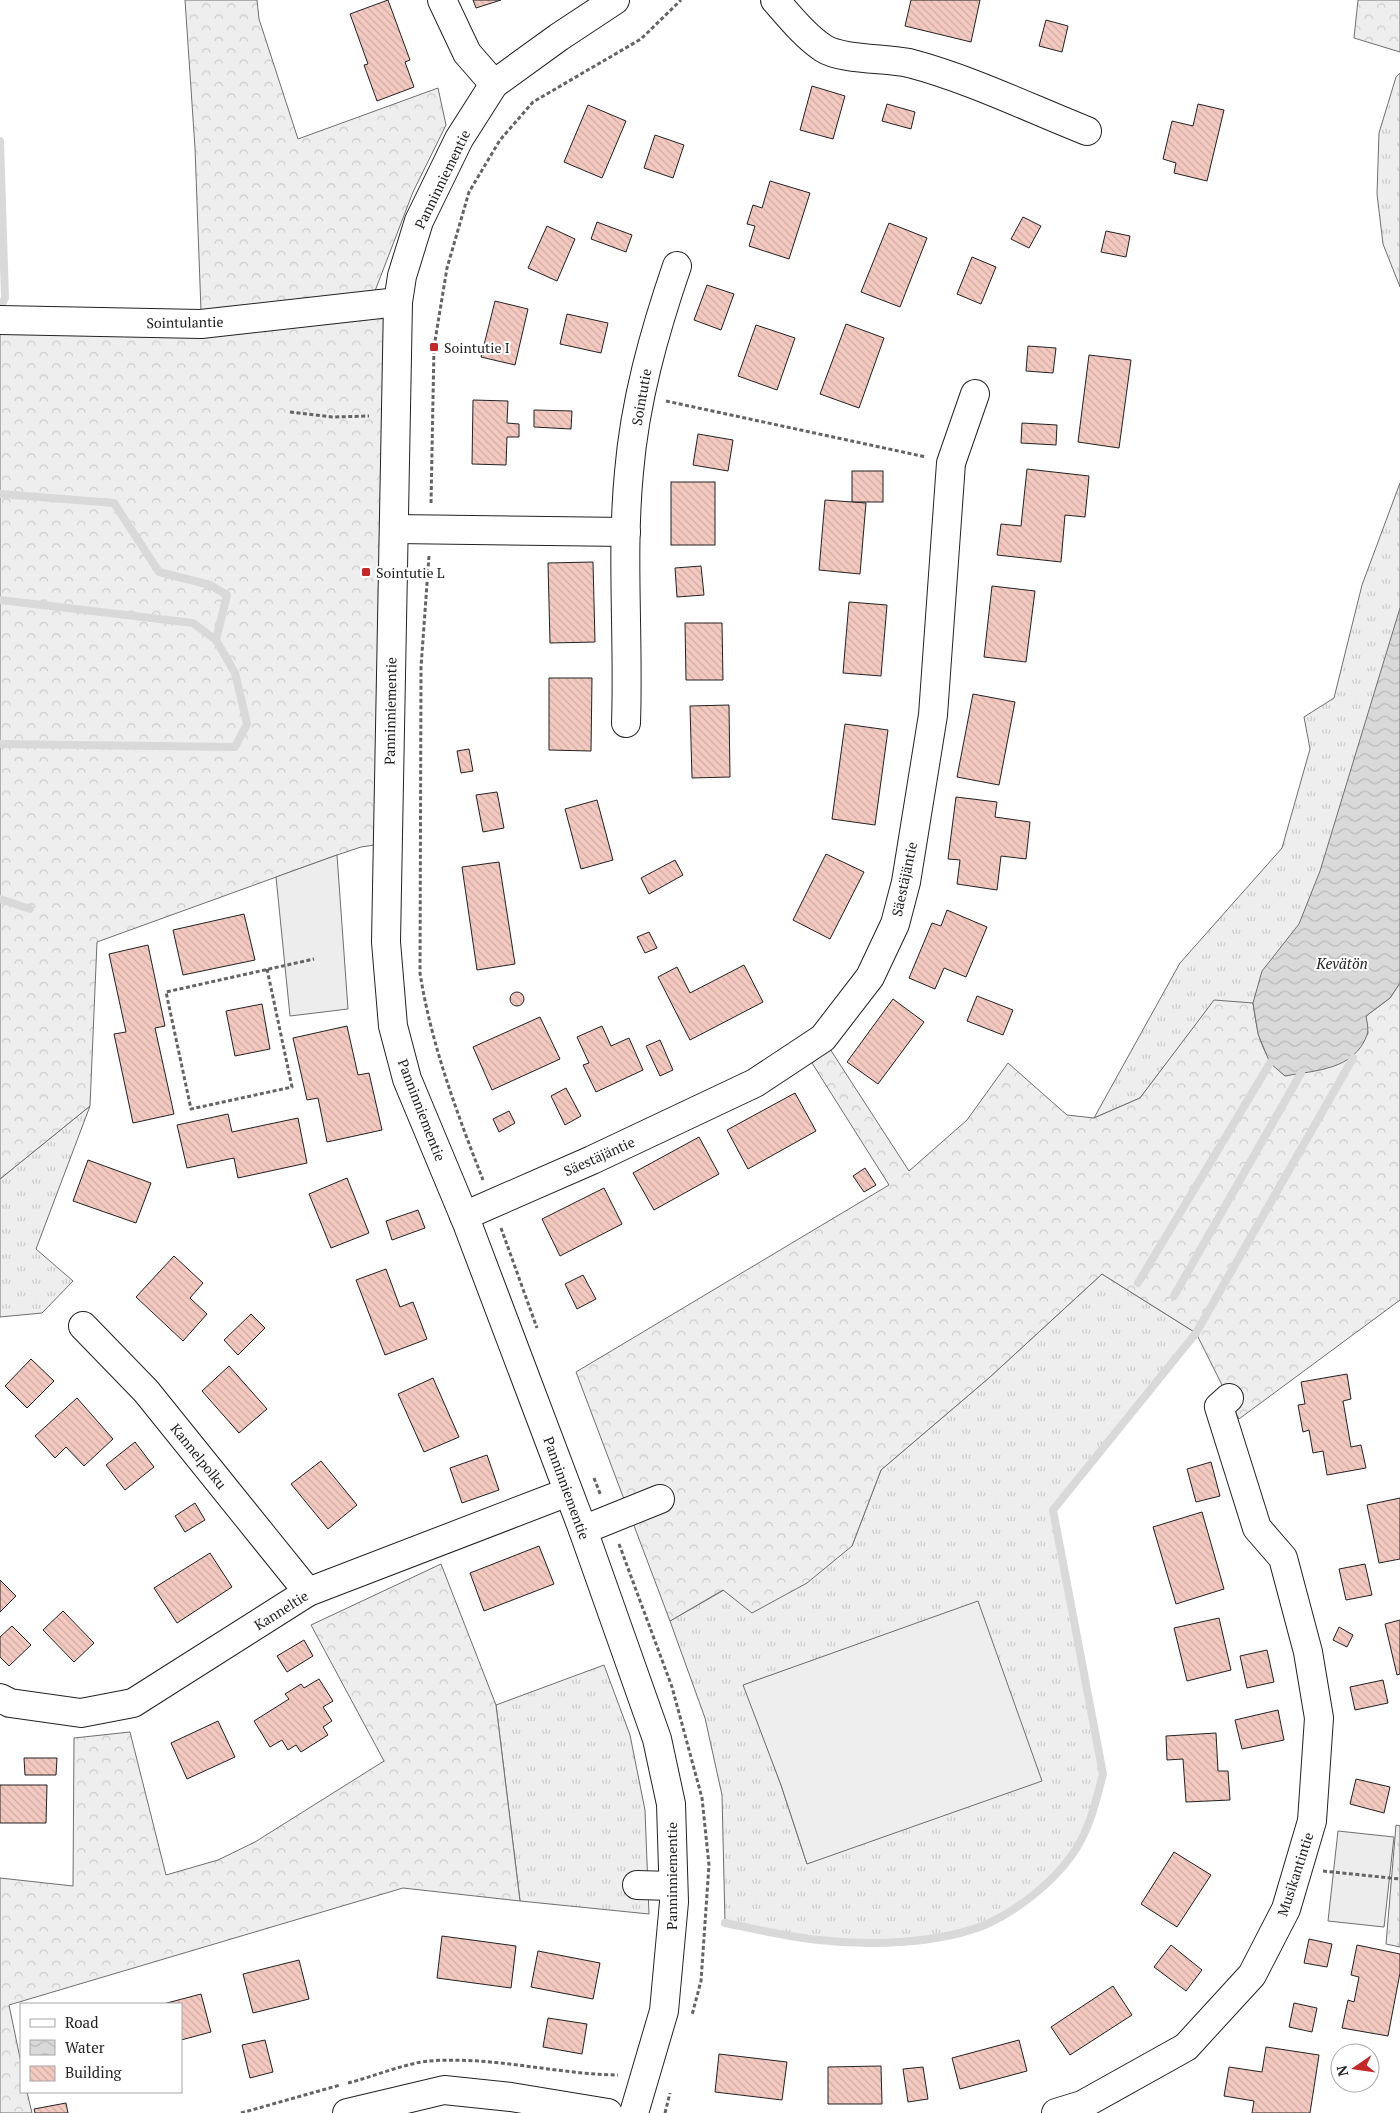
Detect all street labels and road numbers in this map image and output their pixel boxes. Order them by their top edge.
street label: Panninniementie [410,126,474,232]
street label: Sointulantie [146,312,224,332]
street label: Sointutie [627,367,655,427]
street label: Panninniementie [380,657,400,765]
street label: Säestäjäntie [887,840,921,918]
street label: Panninniementie [394,1056,450,1164]
street label: Säestäjäntie [561,1132,637,1180]
street label: Kannelpolku [167,1419,231,1493]
street label: Panninniementie [540,1434,594,1542]
street label: Kanneltie [250,1586,312,1634]
street label: Panninniementie [662,1822,681,1930]
street label: Musikantintie [1272,1830,1318,1918]

